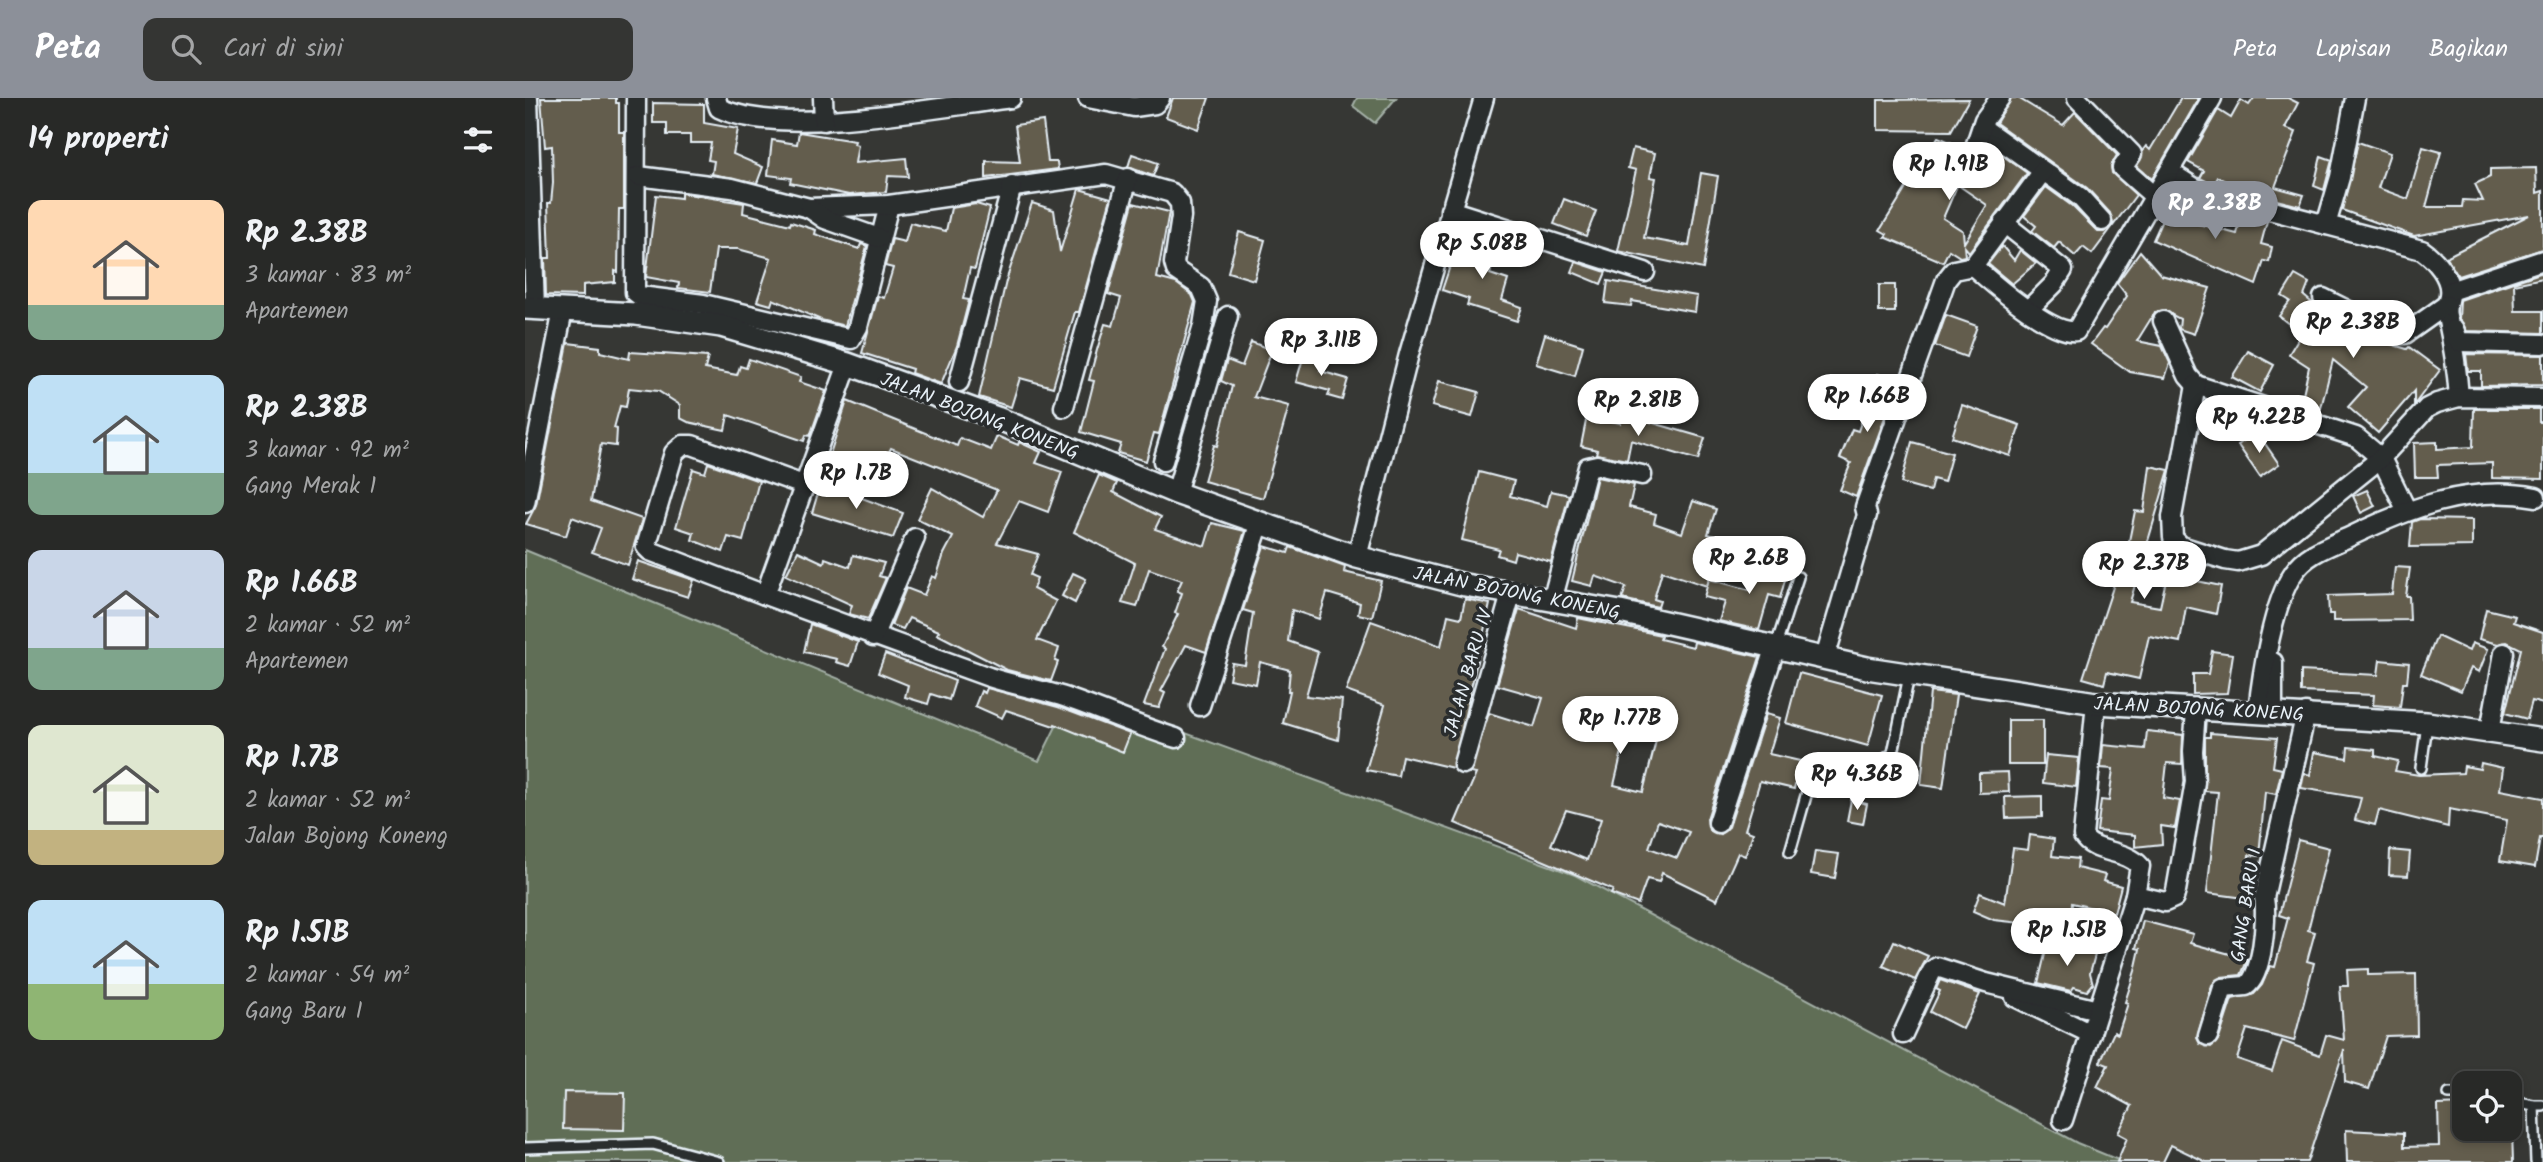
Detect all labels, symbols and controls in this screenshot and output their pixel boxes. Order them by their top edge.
search box [143,18,633,81]
text: Peta [35,23,101,76]
text: Cari di sini [223,28,343,70]
icon: search [167,30,205,68]
text: Peta [2233,30,2277,69]
text: Lapisan [2315,30,2391,69]
text: Bagikan [2429,30,2508,69]
text: 14 properti [28,116,169,164]
icon: filters [459,121,497,159]
pin: Rp 1.91B [1877,142,2021,202]
text: Rp 1.91B [1909,147,1989,183]
pin: Rp 2.38B [2143,181,2287,241]
text: Rp 2.38B [2168,186,2262,222]
text: Rp 2.38B [245,210,368,258]
pin: Rp 5.08B [1410,222,1554,281]
text: Rp 5.08B [1436,226,1528,262]
icon: home [84,228,168,312]
text: 3 kamar · 83 m² [245,258,411,294]
text: Apartemen [245,294,349,330]
pin: Rp 2.38B [2281,300,2425,360]
text: Rp 2.38B [2306,305,2400,341]
pin: Rp 3.11B [1249,318,1393,378]
text: Rp 3.11B [1280,323,1362,359]
street label: JALAN BOJONG KONENG [876,365,1083,469]
pin: Rp 1.66B [1795,374,1939,434]
pin: Rp 2.81B [1566,378,1710,438]
text: Rp 1.66B [1824,379,1910,415]
text: Rp 2.81B [1594,383,1682,419]
text: Rp 2.38B [245,385,368,433]
pin: Rp 4.22B [2187,396,2331,455]
text: Rp 4.22B [2212,400,2306,436]
icon: home [84,403,168,487]
text: 3 kamar · 92 m² [245,433,409,469]
pin: Rp 1.7B [791,452,921,511]
text: Rp 1.7B [820,456,892,492]
text: Gang Merak 1 [245,469,376,505]
pin: Rp 2.6B [1684,536,1814,596]
text: Rp 2.6B [1709,541,1789,577]
pin: Rp 2.37B [2072,542,2216,601]
text: Rp 2.37B [2098,546,2190,582]
street label: JALAN BOJONG KONENG [1410,559,1623,629]
text: Rp 1.66B [245,560,358,608]
icon: home [84,578,168,662]
street label: JALAN BARU IV [1436,604,1502,741]
text: 2 kamar · 52 m² [245,608,410,644]
text: Apartemen [245,644,349,680]
street label: JALAN BOJONG KONENG [2093,690,2305,730]
pin: Rp 1.77B [1548,696,1692,756]
text: Rp 1.77B [1578,701,1662,737]
text: Rp 1.7B [245,735,340,783]
pin: Rp 4.36B [1785,752,1929,812]
icon: home [84,753,168,837]
text: Rp 4.36B [1811,757,1903,793]
text: 2 kamar · 52 m² [245,783,410,819]
text: Jalan Bojong Koneng [245,819,448,855]
street label: GANG BARU I [2223,846,2271,964]
pin: Rp 1.51B [1995,908,2139,968]
text: Rp 1.51B [245,910,350,958]
text: Rp 1.51B [2027,913,2107,949]
icon: home [84,928,168,1012]
text: 2 kamar · 54 m² [245,958,409,994]
text: Gang Baru I [245,994,363,1030]
map controls [2452,1071,2522,1141]
button: locate [2452,1071,2522,1141]

